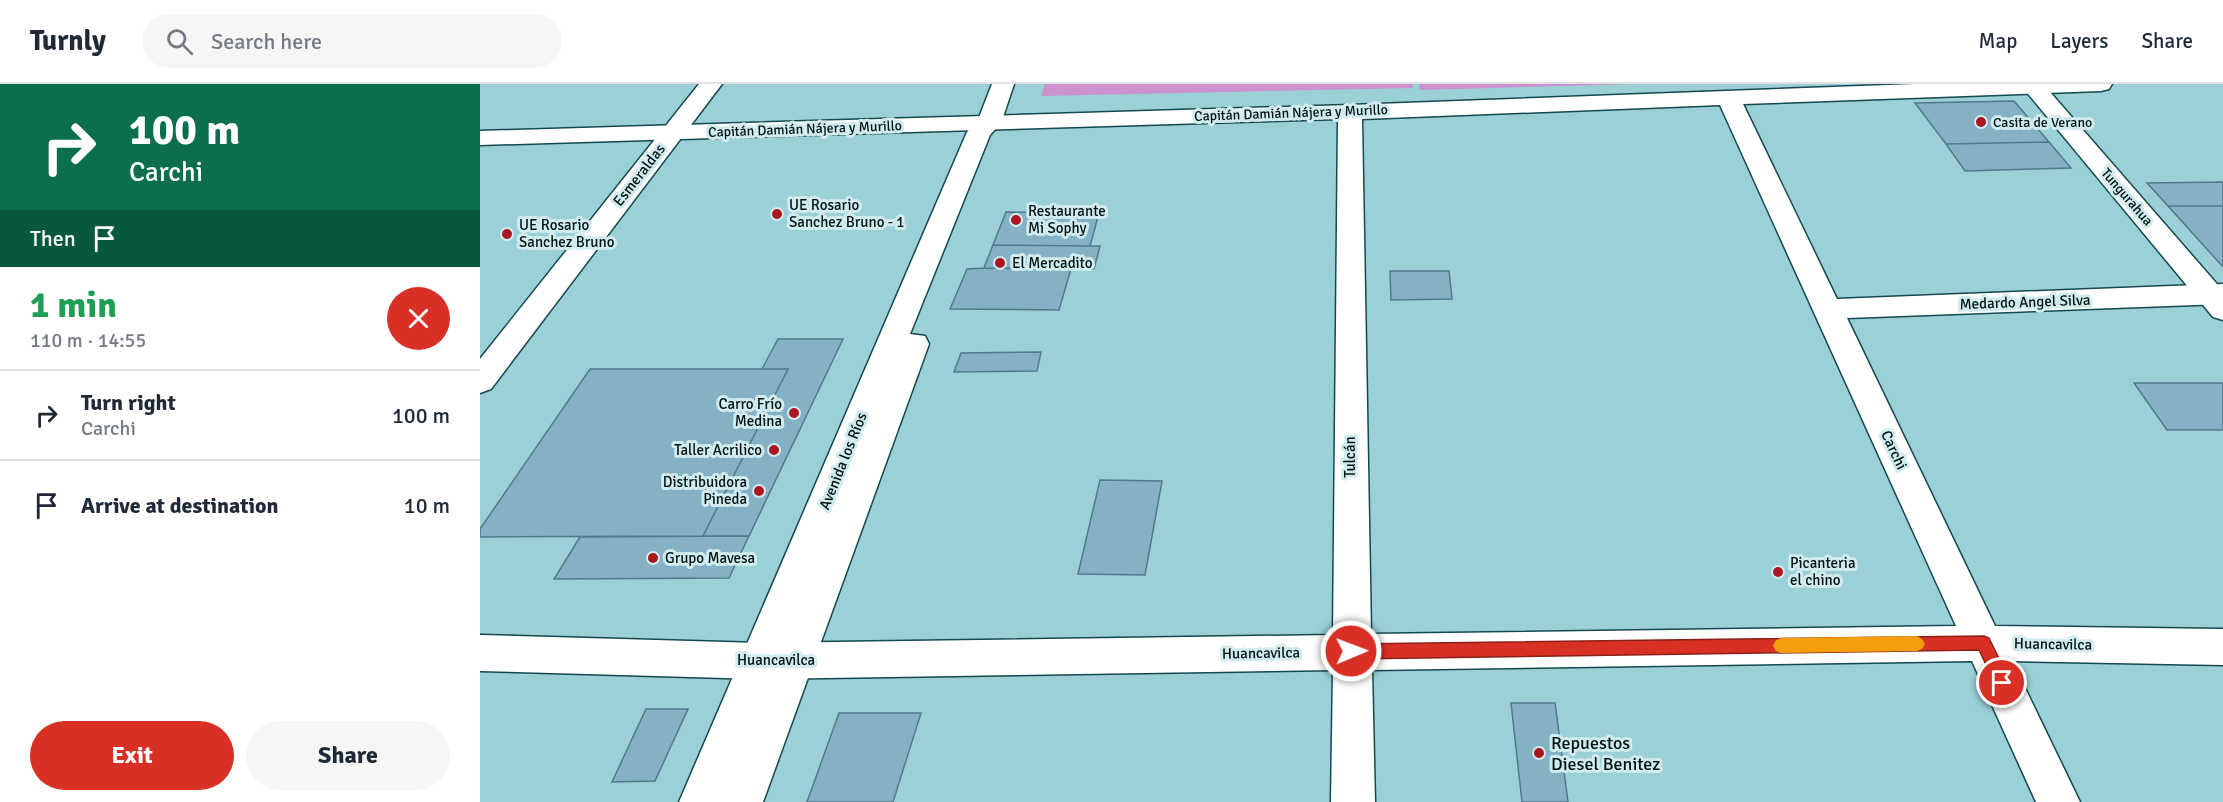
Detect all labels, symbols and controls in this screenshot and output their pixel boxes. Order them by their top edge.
search box [142,14,562,68]
text: Turnly [30,24,106,58]
icon: search [163,25,196,58]
text: Search here [211,28,322,55]
text: Map [1979,28,2017,54]
text: Layers [2050,28,2108,54]
text: Share [2141,28,2193,54]
street label: Capitán Damián Nájera y Murillo [1194,101,1388,125]
text: 100 m [129,105,240,156]
icon: right [30,108,108,186]
place label: Casita de Verano [1993,114,2092,131]
marker: Casita de Verano [1974,115,1988,129]
street label: Capitán Damián Nájera y Murillo [708,117,902,141]
street label: Esmeraldas [609,140,669,210]
text: Carchi [129,156,203,189]
street label: Tungurahua [2097,165,2157,229]
place label: UE Rosario Sanchez Bruno - 1 [789,196,904,231]
place label: Restaurante Mi Sophy [1028,202,1106,237]
marker: UE Rosario Sanchez Bruno - 1 [770,207,784,221]
marker: Restaurante Mi Sophy [1009,213,1023,227]
place label: UE Rosario Sanchez Bruno [519,216,615,251]
icon: arrive [88,222,121,255]
text: Then [30,225,76,252]
marker: UE Rosario Sanchez Bruno [500,227,514,241]
place label: El Mercadito [1012,254,1093,272]
marker: El Mercadito [993,256,1007,270]
text: 1 min [30,283,117,328]
button: close [387,287,450,350]
street label: Medardo Angel Silva [1959,291,2091,313]
text: 110 m · 14:55 [30,328,146,353]
text: Turn right [81,389,176,416]
place label: Carro Frío Medina [718,395,782,430]
icon: right [30,399,63,432]
text: 100 m [392,402,450,429]
marker: Carro Frío Medina [787,406,801,420]
street label: Avenida los Ríos [815,409,871,512]
text: Carchi [81,416,136,441]
street label: Carchi [1877,428,1911,472]
street label: Tulcán [1341,436,1359,478]
place label: Taller Acrilico [674,441,762,459]
marker: Taller Acrilico [767,443,781,457]
place label: Distribuidora Pineda [663,473,747,508]
marker: Distribuidora Pineda [752,484,766,498]
icon: arrive [30,489,63,522]
text: Arrive at destination [81,492,278,519]
text: 10 m [404,492,450,519]
place label: Grupo Mavesa [665,549,755,567]
marker: Grupo Mavesa [646,551,660,565]
place label: Picanteria el chino [1790,554,1856,589]
marker: Picanteria el chino [1771,565,1785,579]
position arrow [1319,619,1383,683]
street label: Huancavilca [2014,634,2092,654]
street label: Huancavilca [1222,643,1300,663]
street label: Huancavilca [737,651,815,669]
pin [1976,657,2027,708]
icon: arrive [1985,666,2018,699]
button: Exit [30,721,234,790]
button: Share [246,721,450,790]
place label: Repuestos Diesel Benitez [1551,732,1660,775]
marker: Repuestos Diesel Benitez [1532,746,1546,760]

